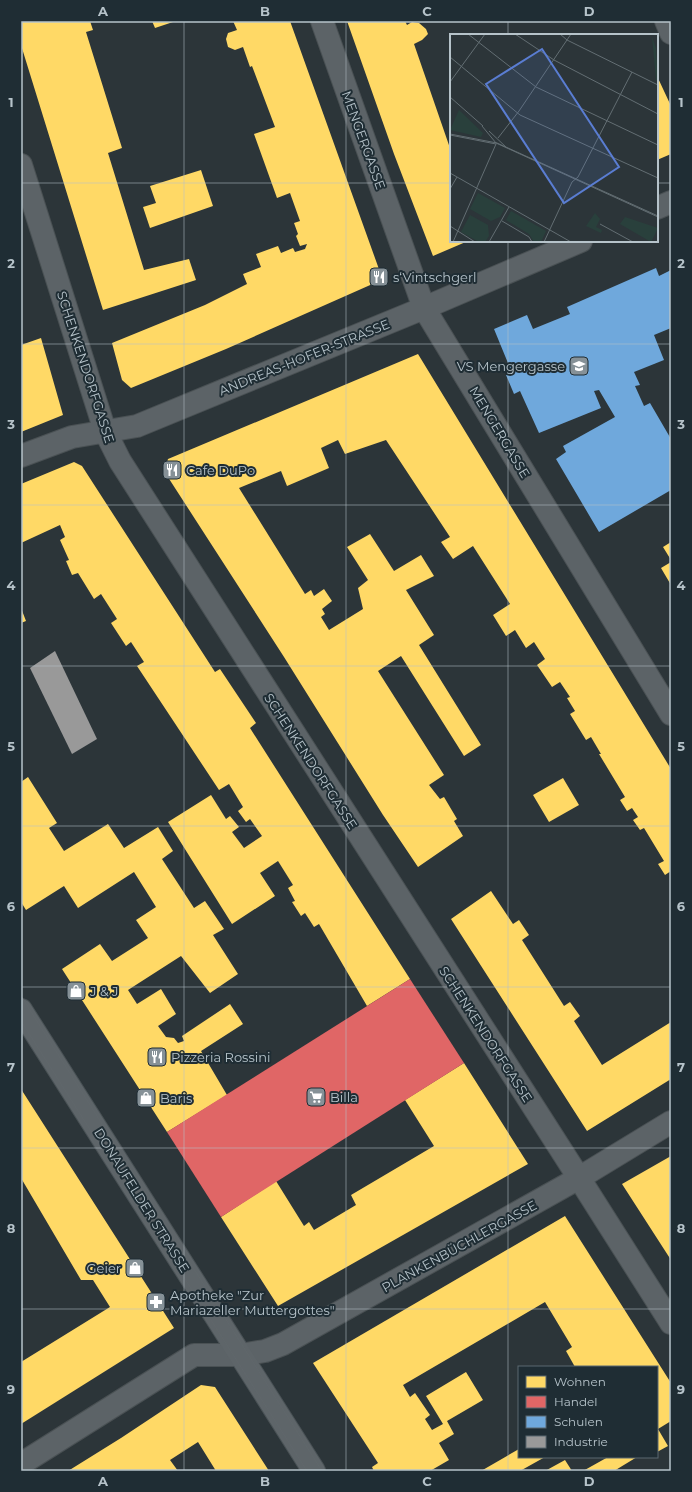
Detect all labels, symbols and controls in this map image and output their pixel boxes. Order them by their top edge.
text: A [97,3,109,19]
text: B [260,3,270,19]
text: C [422,3,432,19]
text: D [584,3,595,19]
inset map [450,34,658,242]
street label: MENGERGASSE [339,88,389,192]
text: 1 [8,94,14,110]
text: 1 [678,94,684,110]
text: 2 [7,255,15,271]
text: 2 [677,255,685,271]
restaurant icon: s‘Vintschgerl [368,266,390,288]
place label: s‘Vintschgerl [393,269,477,285]
street label: SCHENKENDORFGASSE [54,289,118,445]
street label: ANDREAS-HOFER-STRASSE [216,315,392,399]
school or university icon: VS Mengergasse [568,355,590,377]
place label: VS Mengergasse [457,358,565,374]
street label: MENGERGASSE [466,383,534,481]
text: 3 [6,416,15,432]
text: 3 [676,416,685,432]
restaurant icon: Cafe DuPo [161,459,183,481]
place label: Cafe DuPo [186,462,255,478]
text: 4 [7,577,16,593]
text: 4 [677,577,686,593]
street label: SCHENKENDORFGASSE [261,690,361,832]
text: 5 [7,738,15,754]
text: 5 [677,738,685,754]
text: 6 [7,898,16,914]
text: 6 [677,898,686,914]
street label: SCHENKENDORFGASSE [436,963,536,1105]
shop icon: J & J [65,980,87,1002]
place label: J & J [89,983,119,999]
restaurant icon: Pizzeria Rossini [146,1046,168,1068]
place label: Pizzeria Rossini [171,1049,271,1065]
text: 7 [7,1059,15,1075]
text: 7 [677,1059,685,1075]
supermarket icon: Billa [305,1086,327,1108]
shop icon: Baris [135,1087,157,1109]
place label: Billa [330,1089,358,1105]
place label: Baris [160,1090,192,1106]
street label: DONAUFELDER STRASSE [91,1125,193,1275]
street label: PLANKENBÜCHLERGASSE [379,1197,539,1295]
text: 8 [7,1220,16,1236]
text: 8 [677,1220,686,1236]
shop icon: Geier [124,1257,146,1279]
place label: Geier [87,1260,121,1276]
place label: Apotheke "Zur Mariazeller Muttergottes" [170,1287,335,1318]
pharmacy icon: Apotheke "Zur Mariazeller Muttergottes" [145,1291,167,1313]
legend [518,1366,658,1458]
text: Wohnen [554,1374,606,1389]
text: 9 [7,1381,15,1397]
text: 9 [677,1381,685,1397]
text: Handel [554,1394,598,1409]
text: Schulen [554,1414,603,1429]
text: Industrie [554,1434,608,1449]
text: A [97,1473,109,1489]
text: B [260,1473,270,1489]
text: C [422,1473,432,1489]
text: D [584,1473,595,1489]

